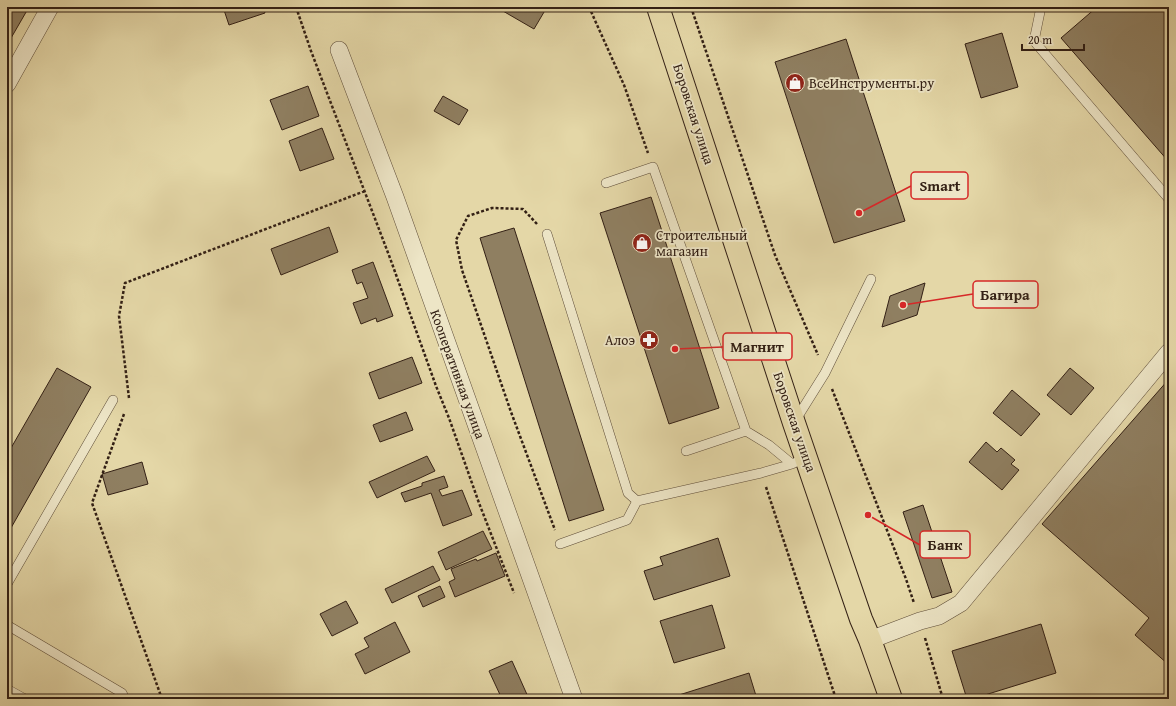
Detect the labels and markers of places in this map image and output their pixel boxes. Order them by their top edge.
shop icon: ВсеИнструменты.ру [784,72,806,94]
place label: ВсеИнструменты.ру [809,73,934,93]
callout: Smart [911,172,968,199]
place label: Строительный магазин [656,225,747,261]
shop icon: Строительный магазин [631,232,653,254]
callout: Багира [973,281,1038,308]
pharmacy icon: Алоэ [638,329,660,351]
place label: Алоэ [605,330,635,350]
callout: Магнит [723,333,792,360]
callout: Банк [920,531,970,558]

